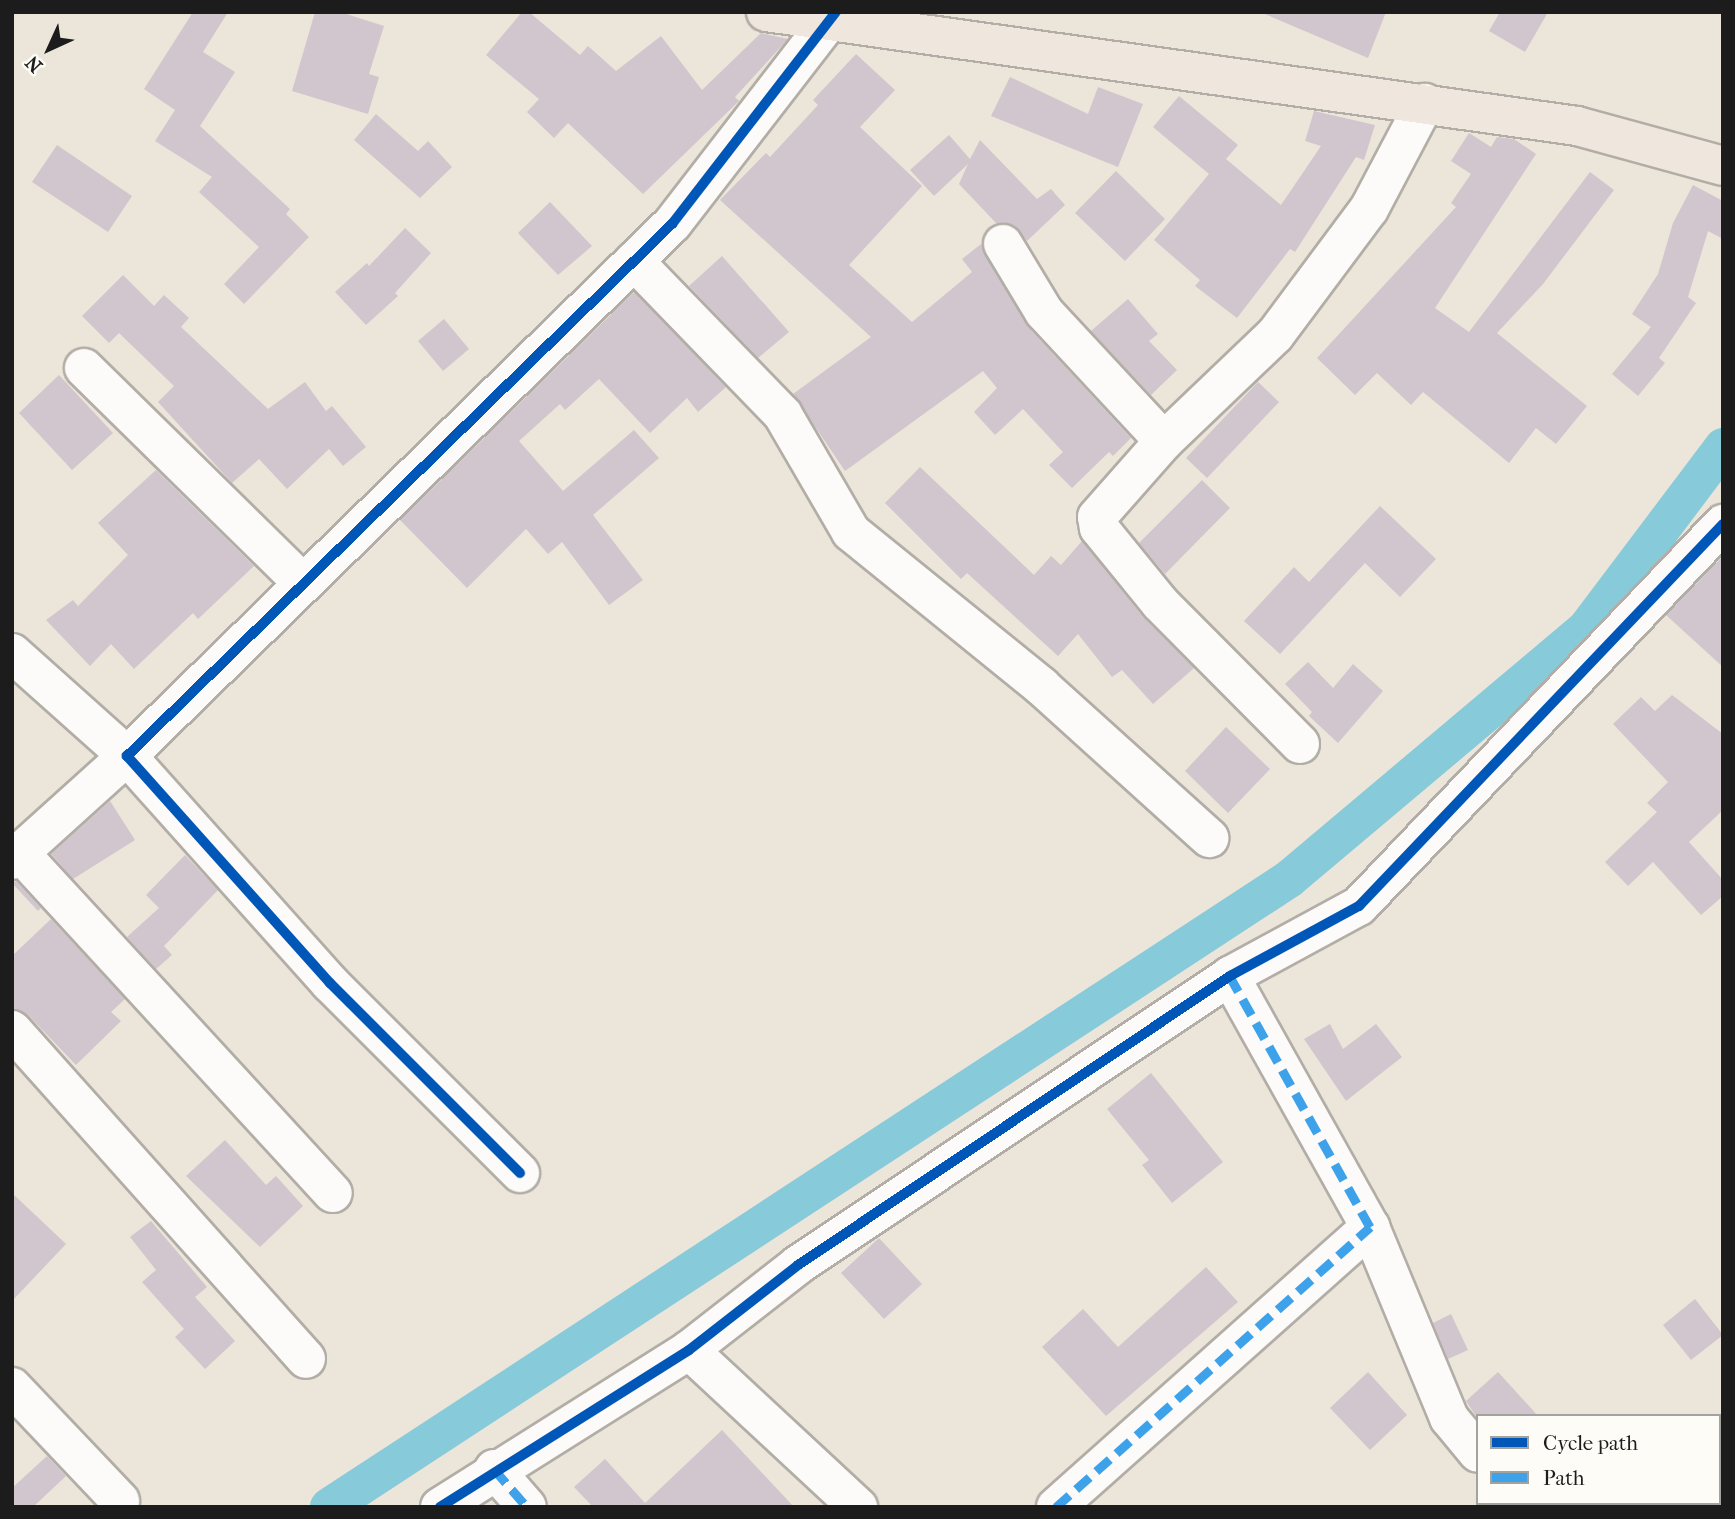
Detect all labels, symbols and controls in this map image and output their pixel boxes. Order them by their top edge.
north arrow [14,14,84,84]
text: N [21,51,47,77]
legend [1476,1414,1721,1505]
text: Cycle path [1543,1431,1638,1455]
text: Path [1543,1466,1584,1490]

